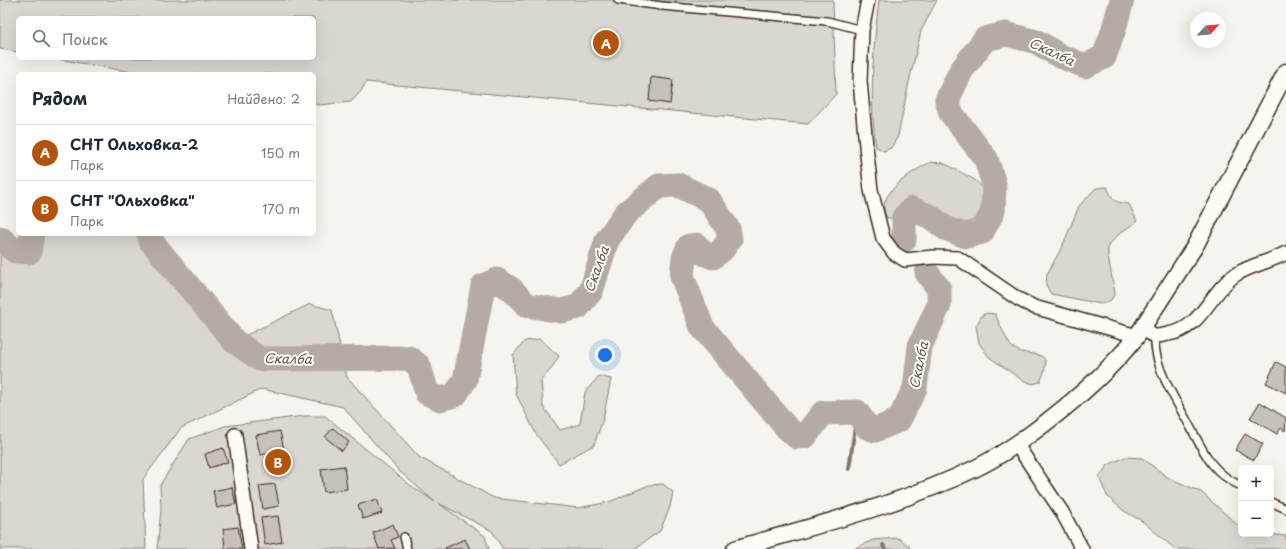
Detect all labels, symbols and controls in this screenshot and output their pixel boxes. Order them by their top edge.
north arrow [1190,12,1226,48]
search box [16,16,316,60]
icon: search [30,27,52,49]
text: Поиск [62,27,108,50]
pin: A [593,28,619,58]
water label: Скалба [1026,32,1078,70]
text: Рядом [32,85,87,111]
text: Найдено: 2 [227,89,300,108]
text: СНТ Ольховка-2 [70,132,198,155]
text: A [40,143,50,162]
text: 150 m [261,143,300,162]
text: Парк [70,155,104,174]
text: СНТ "Ольховка" [70,188,195,211]
text: B [41,199,49,218]
text: 170 m [262,199,300,218]
text: Парк [70,211,104,230]
water label: Скалба [579,242,613,295]
water label: Скалба [904,339,932,390]
your location [595,345,615,365]
water label: Скалба [264,348,313,368]
pin: B [265,447,291,477]
map controls [1238,465,1274,537]
button: + [1238,465,1274,501]
button: − [1238,501,1274,537]

